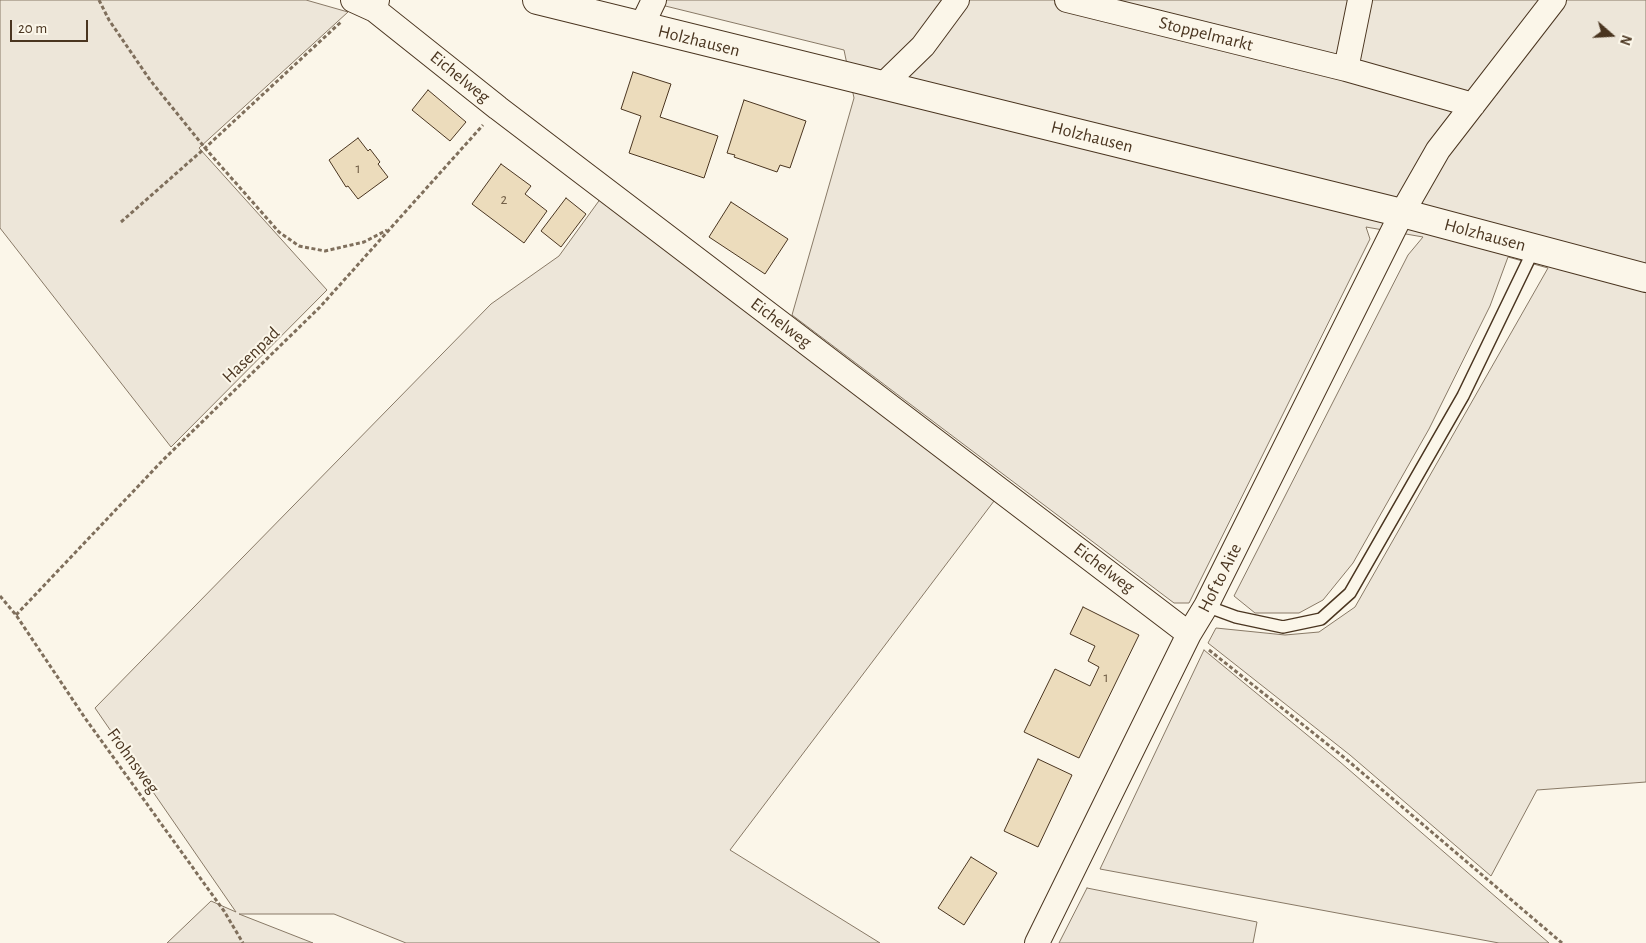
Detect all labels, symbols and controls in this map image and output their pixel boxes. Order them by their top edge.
scale bar [12,10,90,42]
north arrow [1586,10,1636,60]
street label: Stoppelmarkt [1157,12,1255,56]
street label: Holzhausen [656,20,742,62]
text: 20 m [18,21,47,36]
text: N [1617,33,1633,47]
street label: Eichelweg [426,46,494,108]
street label: Holzhausen [1049,116,1135,158]
house number: 1 [355,159,361,177]
house number: 2 [501,190,507,208]
street label: Holzhausen [1442,214,1528,256]
street label: Eichelweg [746,293,816,353]
street label: Hasenpad [218,322,284,388]
street label: Eichelweg [1069,538,1139,598]
street label: Hof to Aite [1193,540,1247,616]
house number: 1 [1103,668,1109,686]
street label: Frohnsweg [102,724,164,798]

